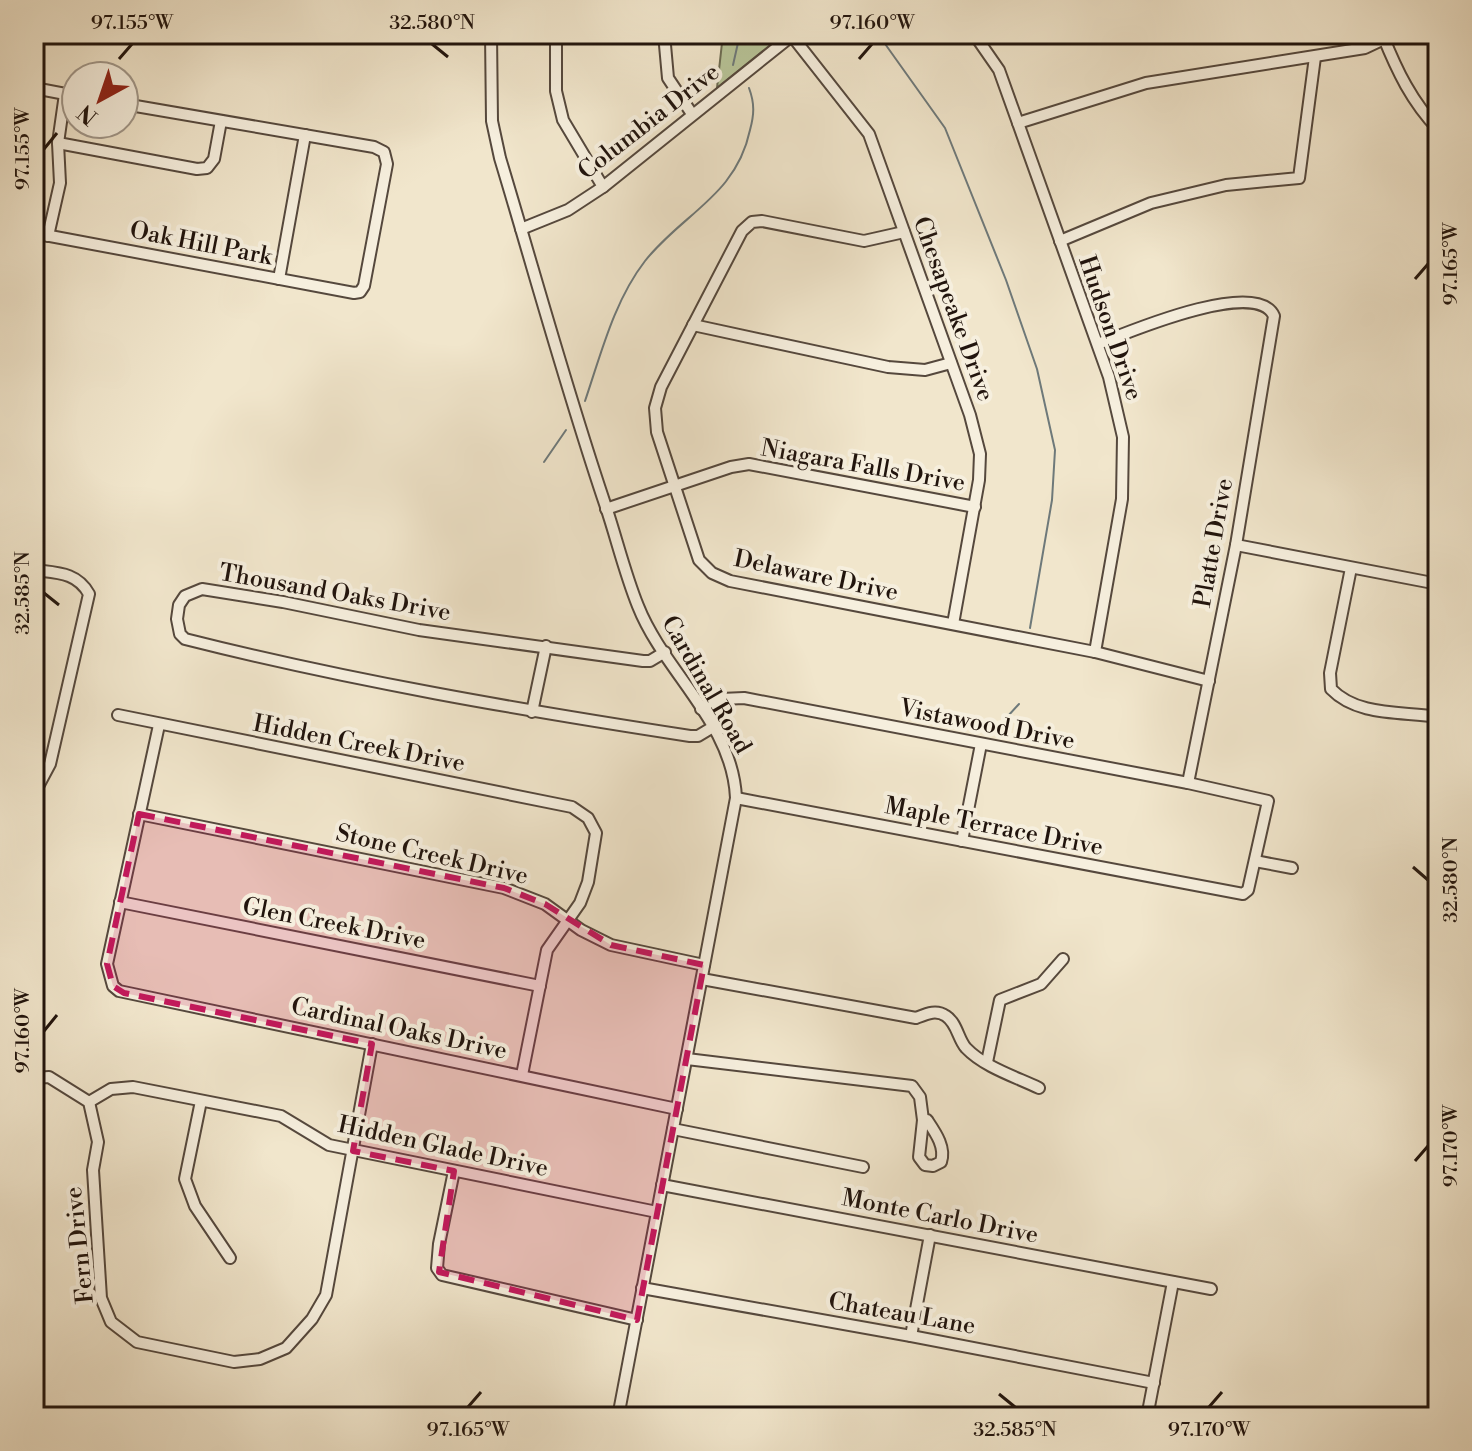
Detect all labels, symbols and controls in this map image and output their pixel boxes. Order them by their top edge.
text: 97.155°W [91,11,174,36]
text: 32.580°N [389,11,475,36]
text: 97.160°W [829,11,915,36]
street label: Columbia Drive [572,57,726,187]
north arrow [60,60,140,140]
text: N [72,98,103,130]
text: 97.155°W [11,107,36,190]
street label: Chesapeake Drive [906,213,1000,405]
street label: Oak Hill Park [127,215,276,273]
text: 97.165°W [1439,222,1464,305]
street label: Hudson Drive [1071,252,1149,404]
street label: Niagara Falls Drive [758,433,968,499]
street label: Platte Drive [1188,476,1240,610]
street label: Delaware Drive [731,544,901,608]
text: 32.585°N [11,551,36,635]
street label: Thousand Oaks Drive [217,558,453,628]
street label: Cardinal Road [654,611,758,760]
street label: Vistawood Drive [896,693,1077,757]
street label: Hidden Creek Drive [250,709,468,779]
street label: Maple Terrace Drive [882,791,1106,863]
street label: Stone Creek Drive [333,818,531,892]
text: 32.580°N [1439,837,1464,923]
street label: Glen Creek Drive [240,892,428,956]
text: 97.160°W [11,988,36,1074]
street label: Cardinal Oaks Drive [288,991,510,1067]
text: 97.170°W [1439,1104,1464,1187]
street label: Hidden Glade Drive [335,1110,551,1184]
street label: Monte Carlo Drive [839,1183,1041,1251]
street label: Fern Drive [59,1185,101,1305]
street label: Chateau Lane [826,1286,978,1342]
text: 97.165°W [427,1418,510,1443]
text: 32.585°N [973,1418,1057,1443]
text: 97.170°W [1168,1418,1251,1443]

